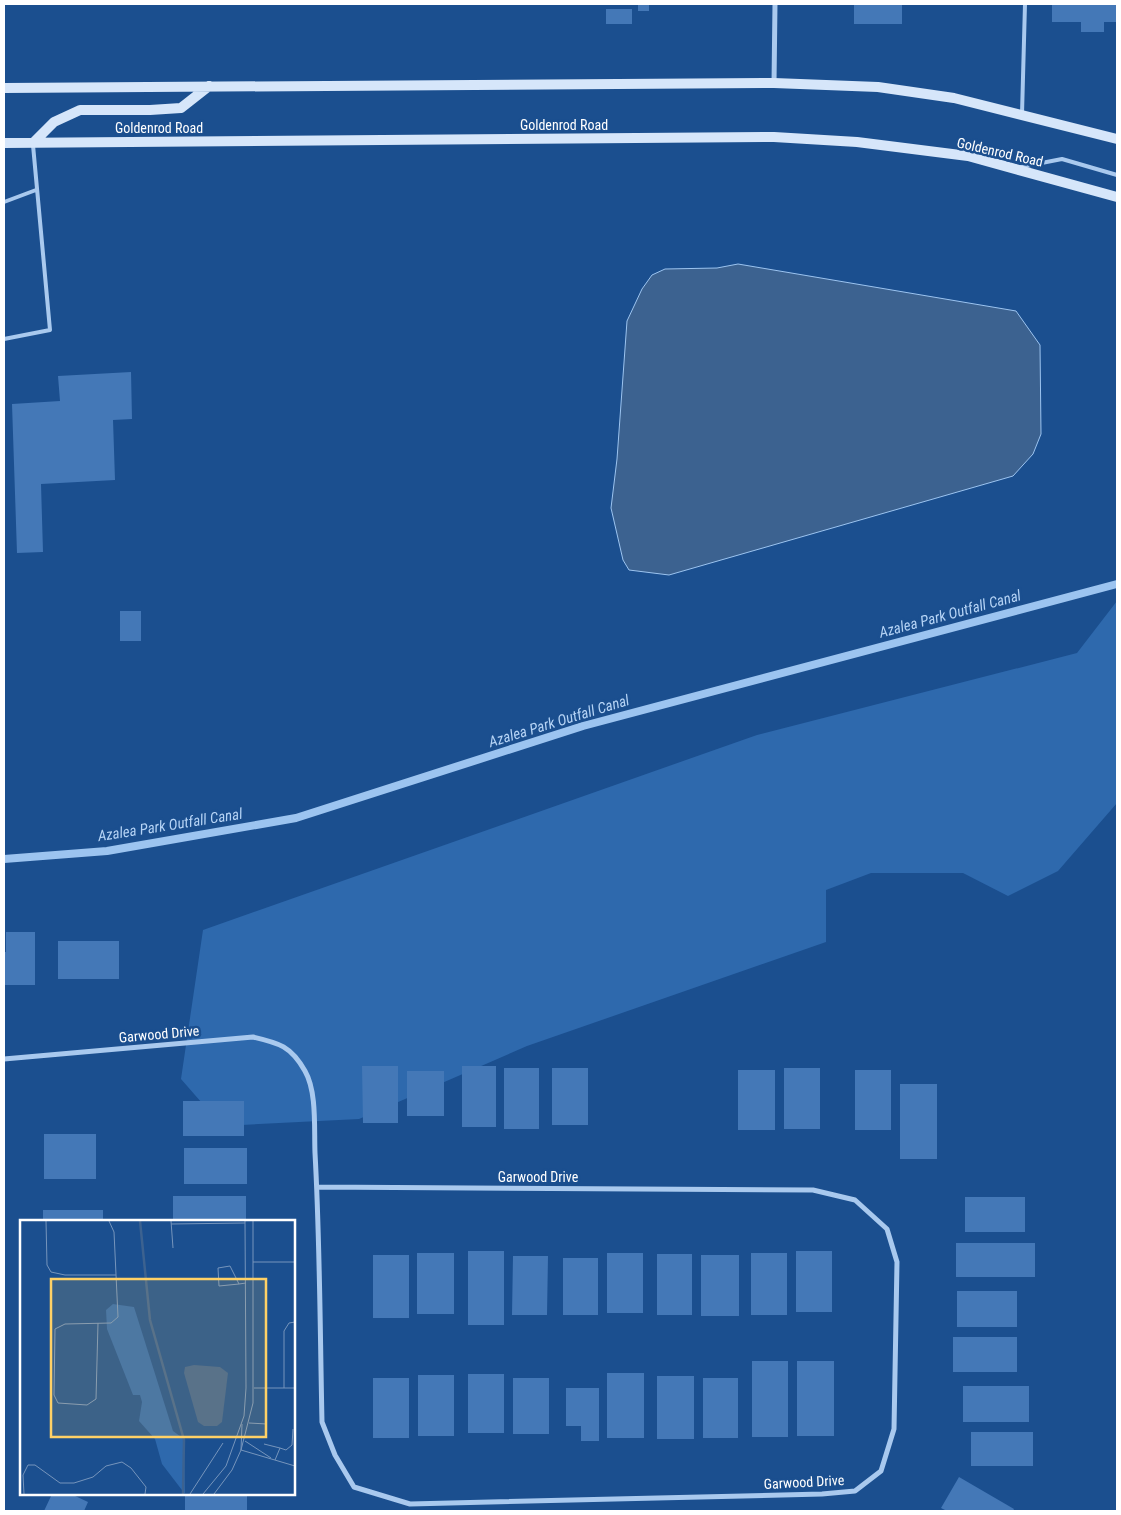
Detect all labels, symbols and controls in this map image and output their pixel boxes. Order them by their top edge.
street label: Goldenrod Road [520,117,608,133]
street label: Goldenrod Road [115,120,203,136]
street label: Goldenrod Road [955,134,1045,170]
water label: Azalea Park Outfall Canal [876,586,1024,642]
water label: Azalea Park Outfall Canal [486,691,632,751]
water label: Azalea Park Outfall Canal [95,805,244,845]
street label: Garwood Drive [118,1022,200,1045]
street label: Garwood Drive [498,1169,579,1185]
inset map [20,1220,295,1495]
street label: Garwood Drive [763,1472,845,1492]

